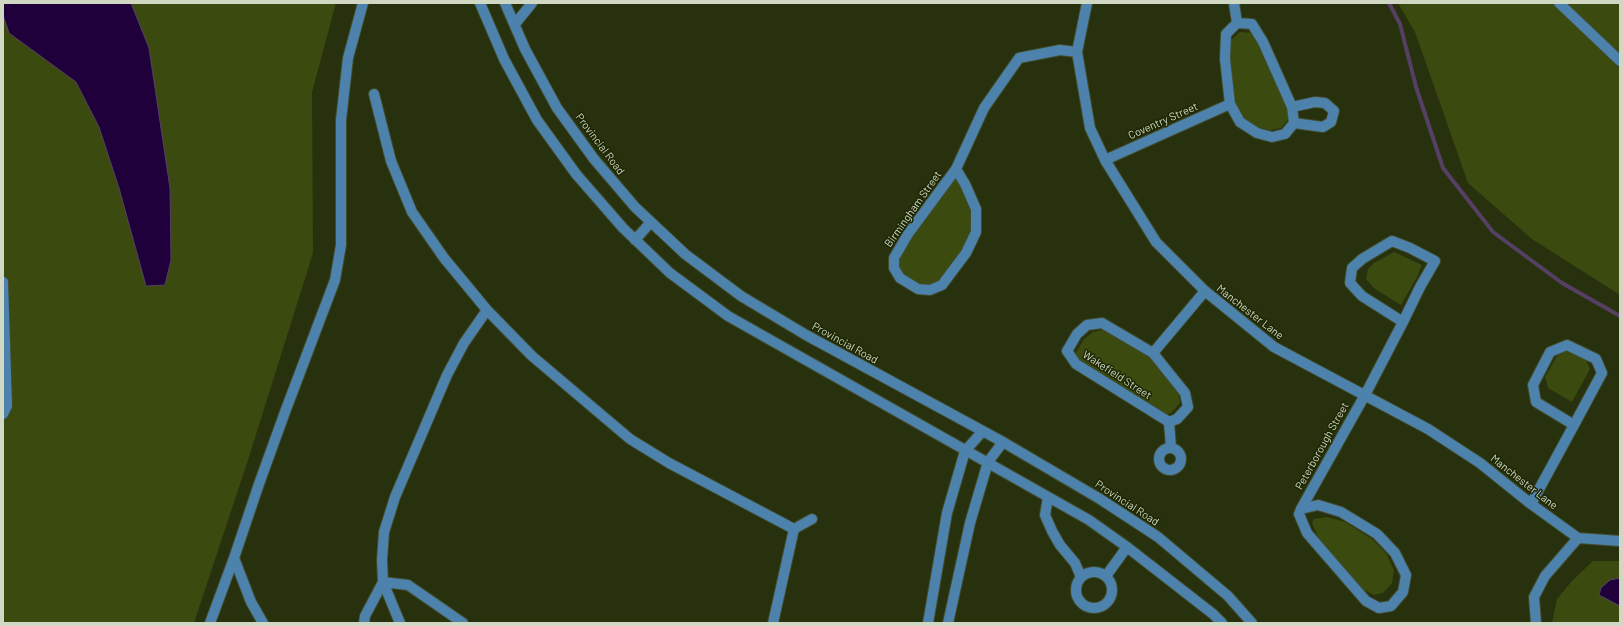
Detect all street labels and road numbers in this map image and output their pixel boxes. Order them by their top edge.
street label: Coventry Street [1126,100,1200,142]
street label: Provincial Road [573,111,627,177]
street label: Birmingham Street [882,168,944,250]
street label: Manchester Lane [1214,282,1286,342]
street label: Provincial Road [810,319,880,367]
street label: Wakefield Street [1080,348,1154,402]
street label: Peterborough Street [1293,400,1351,492]
street label: Manchester Lane [1488,452,1560,512]
street label: Provincial Road [1093,477,1161,529]

